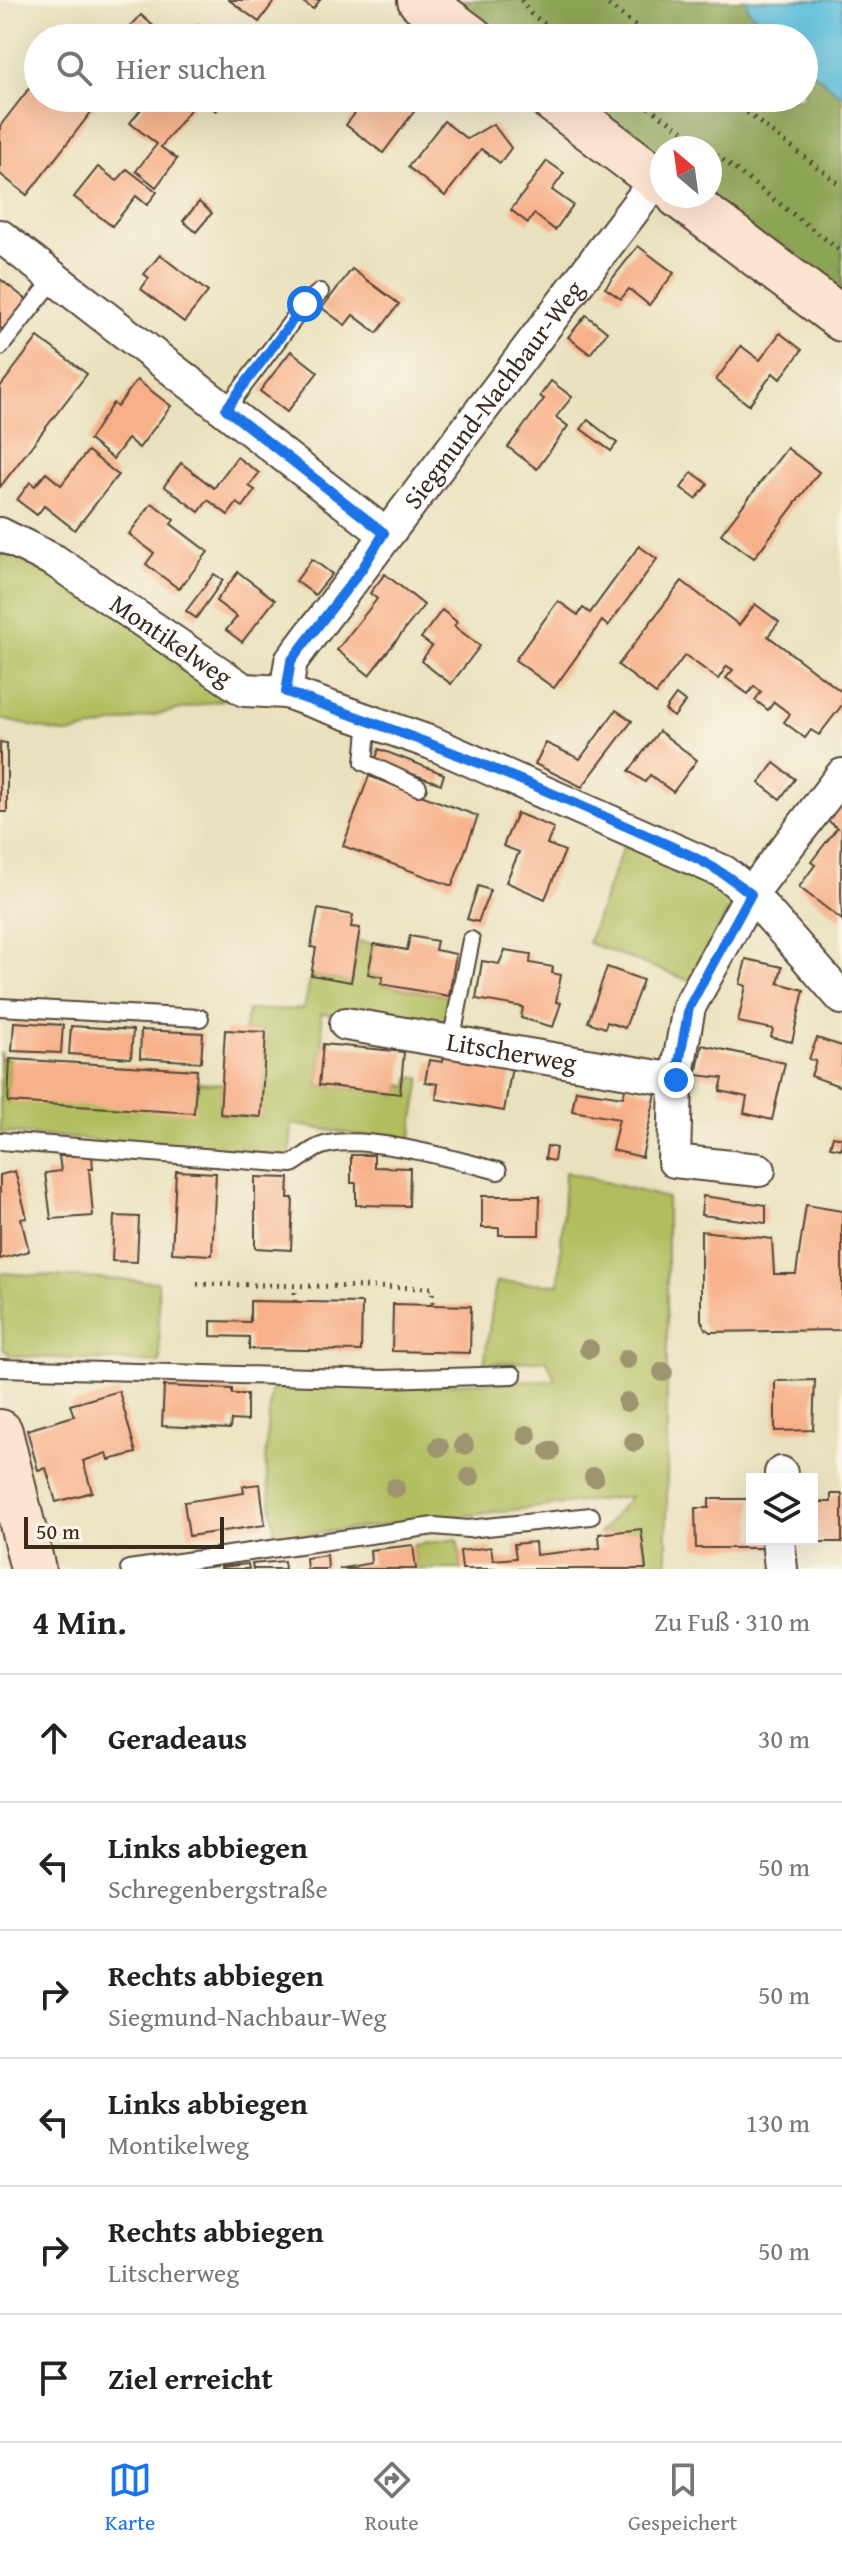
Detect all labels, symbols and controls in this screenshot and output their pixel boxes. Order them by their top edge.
search box [24,24,818,112]
icon: search [52,46,96,90]
text: Hier suchen [116,46,266,90]
north arrow [650,136,722,208]
street label: Siegmund-Nachbaur-Weg [393,271,593,517]
route start [287,286,323,322]
street label: Montikelweg [102,584,241,696]
street label: Litscherweg [444,1021,580,1082]
route end [658,1062,694,1098]
map controls [746,1473,818,1545]
button: layers [746,1473,818,1545]
scale bar [24,1513,224,1549]
text: 50 m [36,1515,80,1547]
text: 4 Min. [32,1597,127,1646]
text: Zu Fuß · 310 m [654,1602,810,1641]
icon: ahead [32,1716,76,1760]
text: Geradeaus [108,1716,247,1760]
text: 30 m [758,1719,810,1758]
text: Links abbiegen [108,1825,308,1869]
icon: left [32,1844,76,1888]
text: 50 m [758,1847,810,1886]
text: Schregenbergstraße [108,1869,328,1908]
text: Rechts abbiegen [108,1953,324,1997]
icon: right [32,1972,76,2016]
text: 50 m [758,1975,810,2014]
text: Siegmund-Nachbaur-Weg [108,1997,387,2036]
text: Links abbiegen [108,2081,308,2125]
icon: left [32,2100,76,2144]
text: 130 m [745,2103,810,2142]
text: Montikelweg [108,2125,249,2164]
text: Rechts abbiegen [108,2209,324,2253]
icon: right [32,2228,76,2272]
text: 50 m [758,2231,810,2270]
text: Litscherweg [108,2253,239,2292]
icon: arrive [32,2356,76,2400]
text: Ziel erreicht [108,2356,273,2400]
tab: Karte [105,2458,155,2538]
tab: Route [365,2458,419,2538]
tab: Gespeichert [628,2458,737,2538]

